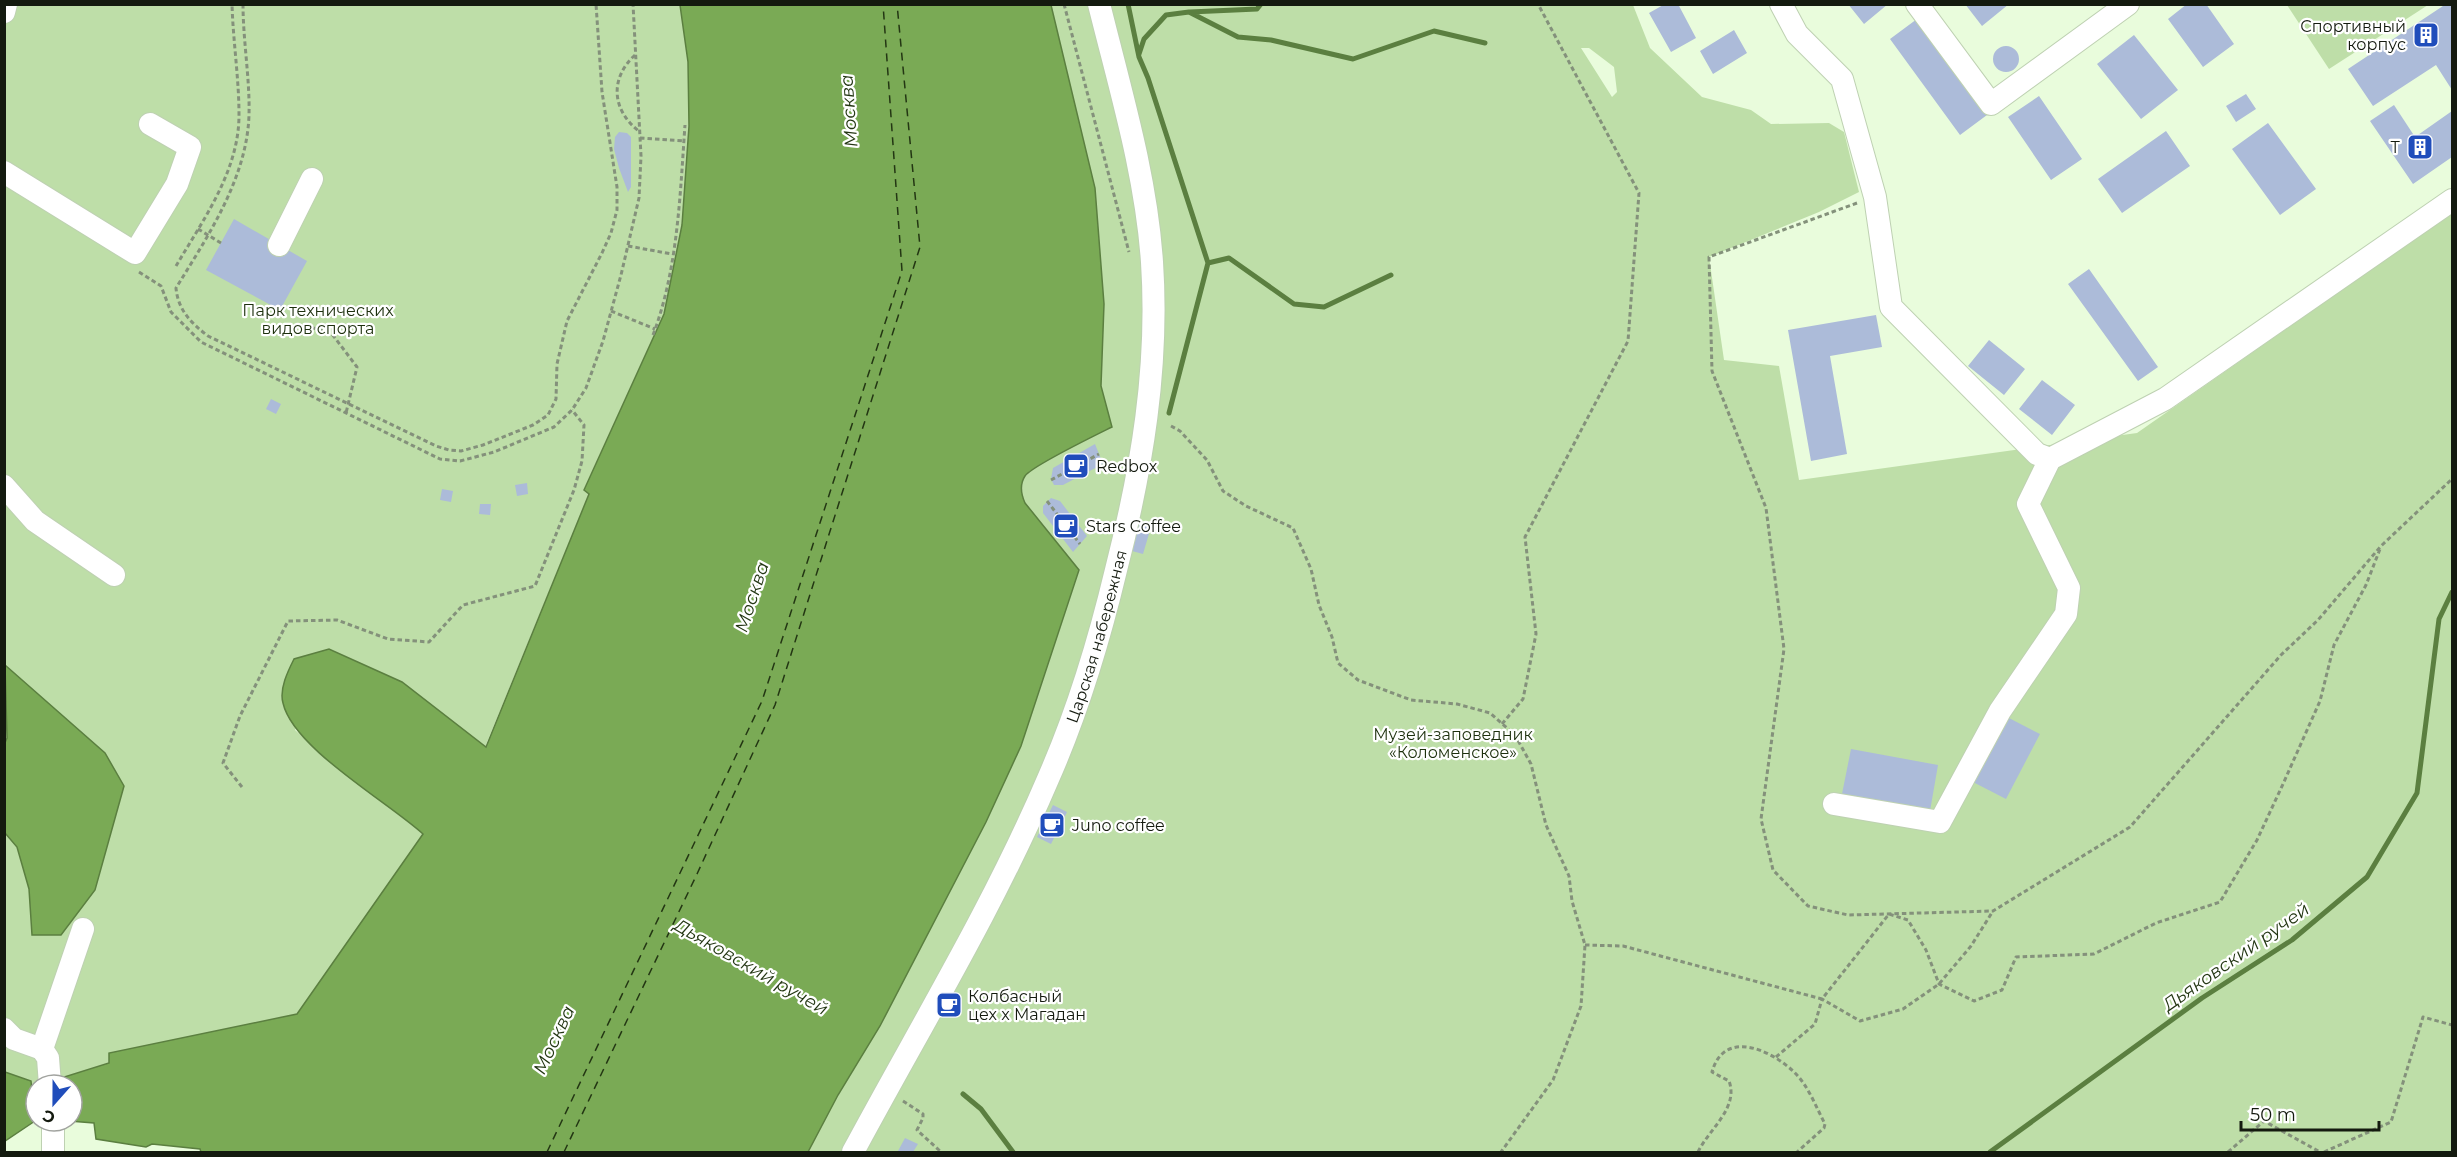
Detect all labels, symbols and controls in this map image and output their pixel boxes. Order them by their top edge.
place label: Спортивный корпус [2300,17,2406,54]
building icon: Спортивный корпус [2411,20,2441,50]
water label: Москва [835,74,863,148]
building icon: Т [2405,132,2435,162]
place label: Т [2391,138,2401,157]
park label: Парк технических видов спорта [242,301,394,338]
cafe icon: Redbox [1061,451,1091,481]
place label: Redbox [1096,457,1158,476]
cafe icon: Stars Coffee [1051,511,1081,541]
place label: Stars Coffee [1086,517,1181,536]
street label: Царская набережная [1062,548,1131,726]
water label: Москва [730,559,774,635]
park label: Музей-заповедник «Коломенское» [1373,725,1534,762]
cafe icon: Juno coffee [1037,810,1067,840]
place label: Juno coffee [1071,816,1165,835]
water label: Дьяковский ручей [2157,898,2314,1017]
water label: Дьяковский ручей [668,913,832,1020]
place label: Колбасный цех x Магадан [968,987,1086,1024]
cafe icon: Колбасный цех x Магадан [934,990,964,1020]
water label: Москва [529,1002,579,1078]
north arrow [24,1073,84,1133]
scale bar [2241,1094,2379,1132]
text: 50 m [2250,1104,2296,1126]
text: С [40,1105,58,1127]

